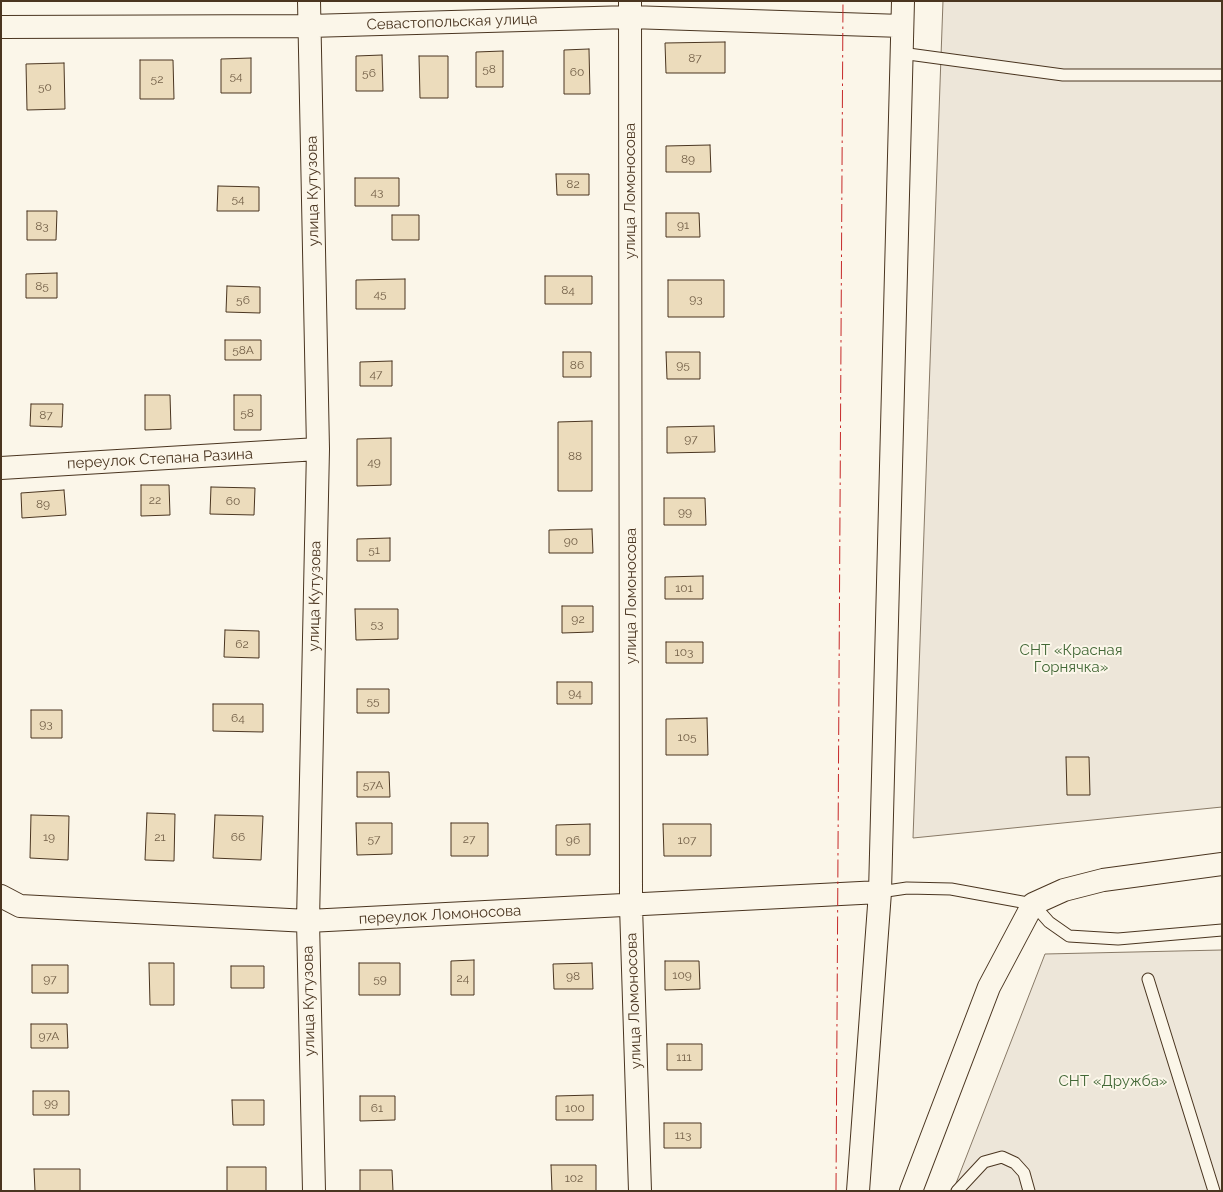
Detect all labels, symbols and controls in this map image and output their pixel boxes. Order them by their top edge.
street label: Севастопольская улица [366,10,538,34]
house number: 87 [688,51,702,65]
house number: 58 [482,62,496,76]
house number: 60 [570,65,584,79]
house number: 56 [362,66,376,80]
house number: 54 [229,69,243,83]
house number: 52 [151,72,163,86]
house number: 50 [38,80,52,94]
street label: улица Ломоносова [621,123,639,259]
street label: улица Кутузова [303,136,323,246]
house number: 89 [681,152,695,166]
house number: 82 [566,177,580,191]
house number: 43 [371,185,383,199]
house number: 54 [231,192,245,206]
house number: 91 [677,218,689,232]
house number: 83 [35,219,49,233]
house number: 85 [35,279,49,293]
house number: 84 [561,283,575,297]
house number: 45 [373,287,387,301]
house number: 93 [689,292,703,306]
house number: 56 [236,293,250,307]
house number: 58А [232,343,254,357]
house number: 86 [570,358,584,372]
house number: 95 [676,358,690,372]
house number: 47 [370,367,382,381]
house number: 58 [240,406,254,420]
house number: 87 [39,408,53,422]
house number: 97 [684,432,698,446]
street label: переулок Степана Разина [67,445,253,473]
house number: 88 [568,449,582,463]
house number: 49 [367,455,381,469]
house number: 22 [149,493,161,507]
house number: 60 [226,494,240,508]
house number: 89 [36,497,50,511]
house number: 99 [678,505,692,519]
street label: улица Ломоносова [622,528,640,664]
house number: 90 [564,534,578,548]
street label: улица Кутузова [305,541,325,651]
house number: 51 [368,543,380,557]
house number: 101 [675,581,693,595]
house number: 92 [571,612,585,626]
house number: 53 [371,617,383,631]
house number: 62 [235,637,249,651]
park label: СНТ «Красная Горнячка» [1020,641,1122,676]
house number: 103 [675,645,693,659]
house number: 94 [568,686,582,700]
house number: 55 [366,694,380,708]
house number: 64 [231,711,245,725]
house number: 93 [39,717,53,731]
house number: 105 [677,730,697,744]
house number: 57А [363,778,383,792]
house number: 19 [43,830,55,844]
house number: 21 [154,830,166,844]
house number: 66 [231,830,245,844]
house number: 57 [368,832,380,846]
house number: 27 [463,832,475,846]
house number: 96 [566,833,580,847]
house number: 107 [678,833,696,847]
street label: переулок Ломоносова [358,902,522,928]
street label: улица Ломоносова [623,932,645,1070]
street label: улица Кутузова [299,946,319,1056]
house number: 109 [672,968,692,982]
house number: 98 [566,969,580,983]
house number: 24 [457,971,469,985]
house number: 97 [43,972,57,986]
house number: 59 [373,972,387,986]
house number: 97А [39,1029,59,1043]
house number: 111 [676,1050,692,1064]
park label: СНТ «Дружба» [1059,1072,1167,1090]
house number: 99 [44,1096,58,1110]
house number: 61 [371,1101,383,1115]
house number: 100 [565,1101,585,1115]
house number: 113 [675,1128,691,1142]
house number: 102 [565,1171,583,1185]

